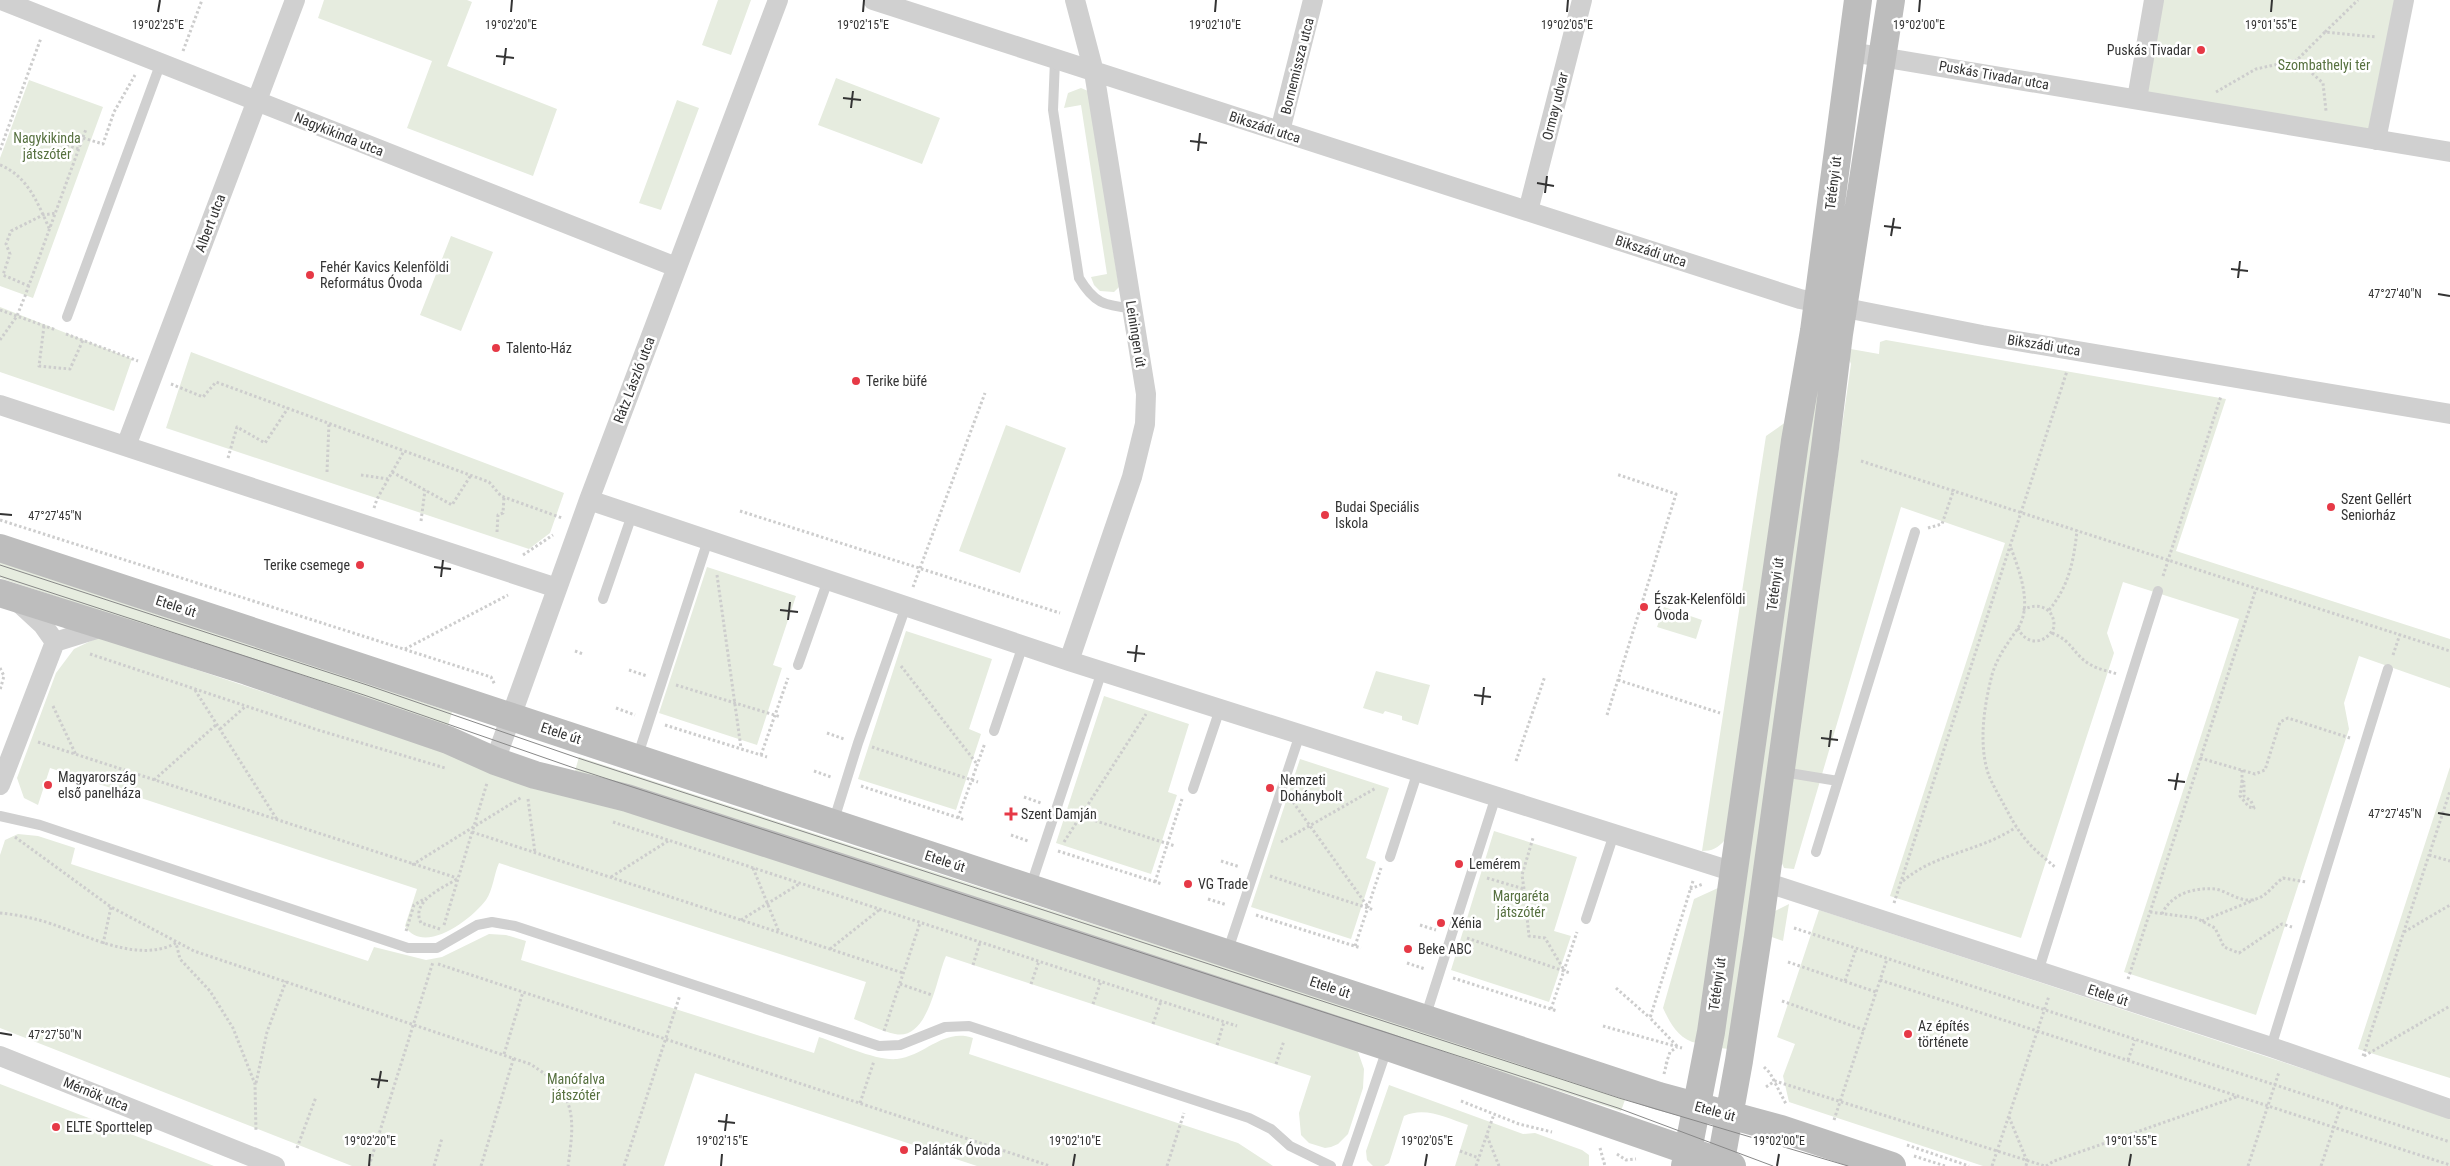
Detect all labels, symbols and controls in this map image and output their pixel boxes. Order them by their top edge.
street label: Bornemissza utca [1277,16,1317,116]
text: 19°02'25"E [132,18,184,32]
text: 19°02'20"E [485,18,537,32]
text: 19°02'15"E [837,18,889,32]
text: 19°02'10"E [1189,18,1241,32]
text: 19°02'05"E [1541,18,1593,32]
text: 19°02'00"E [1893,18,1945,32]
text: 19°01'55"E [2245,18,2297,32]
place label: Puskás Tivadar [2107,42,2191,58]
marker: Puskás Tivadar [2195,44,2207,56]
street label: Puskás Tivadar utca [1938,57,2050,93]
park label: Szombathelyi tér [2278,57,2370,73]
street label: Ormay udvar [1539,70,1571,142]
street label: Bikszádi utca [1227,108,1303,146]
street label: Nagykikinda utca [292,109,386,159]
park label: Nagykikinda játszótér [13,130,81,162]
street label: Tétényi út [1822,155,1844,211]
street label: Albert utca [192,192,228,254]
street label: Bikszádi utca [1613,232,1689,270]
place label: Fehér Kavics Kelenföldi Református Óvoda [320,259,449,291]
marker: Fehér Kavics Kelenföldi Református Óvoda [304,269,316,281]
text: 47°27'40"N [2368,287,2422,301]
street label: Leiningen út [1123,299,1149,369]
street label: Bikszádi utca [2006,331,2082,359]
street label: Rátz László utca [610,335,658,425]
place label: Talento-Ház [506,340,572,356]
marker: Talento-Ház [490,342,502,354]
place label: Terike büfé [866,373,928,389]
marker: Terike büfé [850,375,862,387]
place label: Szent Gellért Seniorház [2341,491,2412,523]
place label: Budai Speciális Iskola [1335,499,1419,531]
marker: Szent Gellért Seniorház [2325,501,2337,513]
text: 47°27'45"N [28,509,82,523]
marker: Budai Speciális Iskola [1319,509,1331,521]
street label: Tétényi út [1763,556,1787,612]
place label: Terike csemege [263,557,350,573]
marker: Terike csemege [354,559,366,571]
place label: Észak-Kelenföldi Óvoda [1654,590,1745,623]
street label: Etele út [154,592,198,620]
marker: Észak-Kelenföldi Óvoda [1638,601,1650,613]
street label: Etele út [539,719,583,747]
place label: Magyarország első panelháza [58,769,141,801]
place label: Nemzeti Dohánybolt [1280,772,1342,804]
marker: Magyarország első panelháza [42,779,54,791]
marker: Nemzeti Dohánybolt [1264,782,1276,794]
place label: Szent Damján [1021,806,1097,822]
text: 47°27'45"N [2368,807,2422,821]
marker: Szent Damján [1005,808,1017,820]
street label: Etele út [923,847,967,875]
place label: Lemérem [1469,856,1521,872]
marker: Lemérem [1453,858,1465,870]
place label: VG Trade [1198,876,1248,892]
marker: VG Trade [1182,878,1194,890]
park label: Margaréta játszótér [1493,888,1549,920]
place label: Xénia [1451,915,1482,931]
marker: Xénia [1435,917,1447,929]
place label: Beke ABC [1418,941,1472,957]
marker: Beke ABC [1402,943,1414,955]
street label: Tétényi út [1705,956,1729,1012]
street label: Etele út [1308,973,1352,1001]
street label: Etele út [2086,981,2130,1009]
place label: Az építés története [1918,1018,1969,1050]
text: 47°27'50"N [28,1028,82,1042]
marker: Az építés története [1902,1028,1914,1040]
park label: Manófalva játszótér [547,1071,605,1103]
street label: Mérnök utca [61,1074,131,1114]
street label: Etele út [1693,1098,1737,1124]
place label: ELTE Sporttelep [66,1119,153,1135]
marker: ELTE Sporttelep [50,1121,62,1133]
text: 19°02'20"E [344,1134,396,1148]
text: 19°02'15"E [696,1134,748,1148]
text: 19°02'10"E [1049,1134,1101,1148]
text: 19°02'05"E [1401,1134,1453,1148]
text: 19°02'00"E [1753,1134,1805,1148]
text: 19°01'55"E [2105,1134,2157,1148]
place label: Palánták Óvoda [914,1141,1000,1158]
marker: Palánták Óvoda [898,1144,910,1156]

